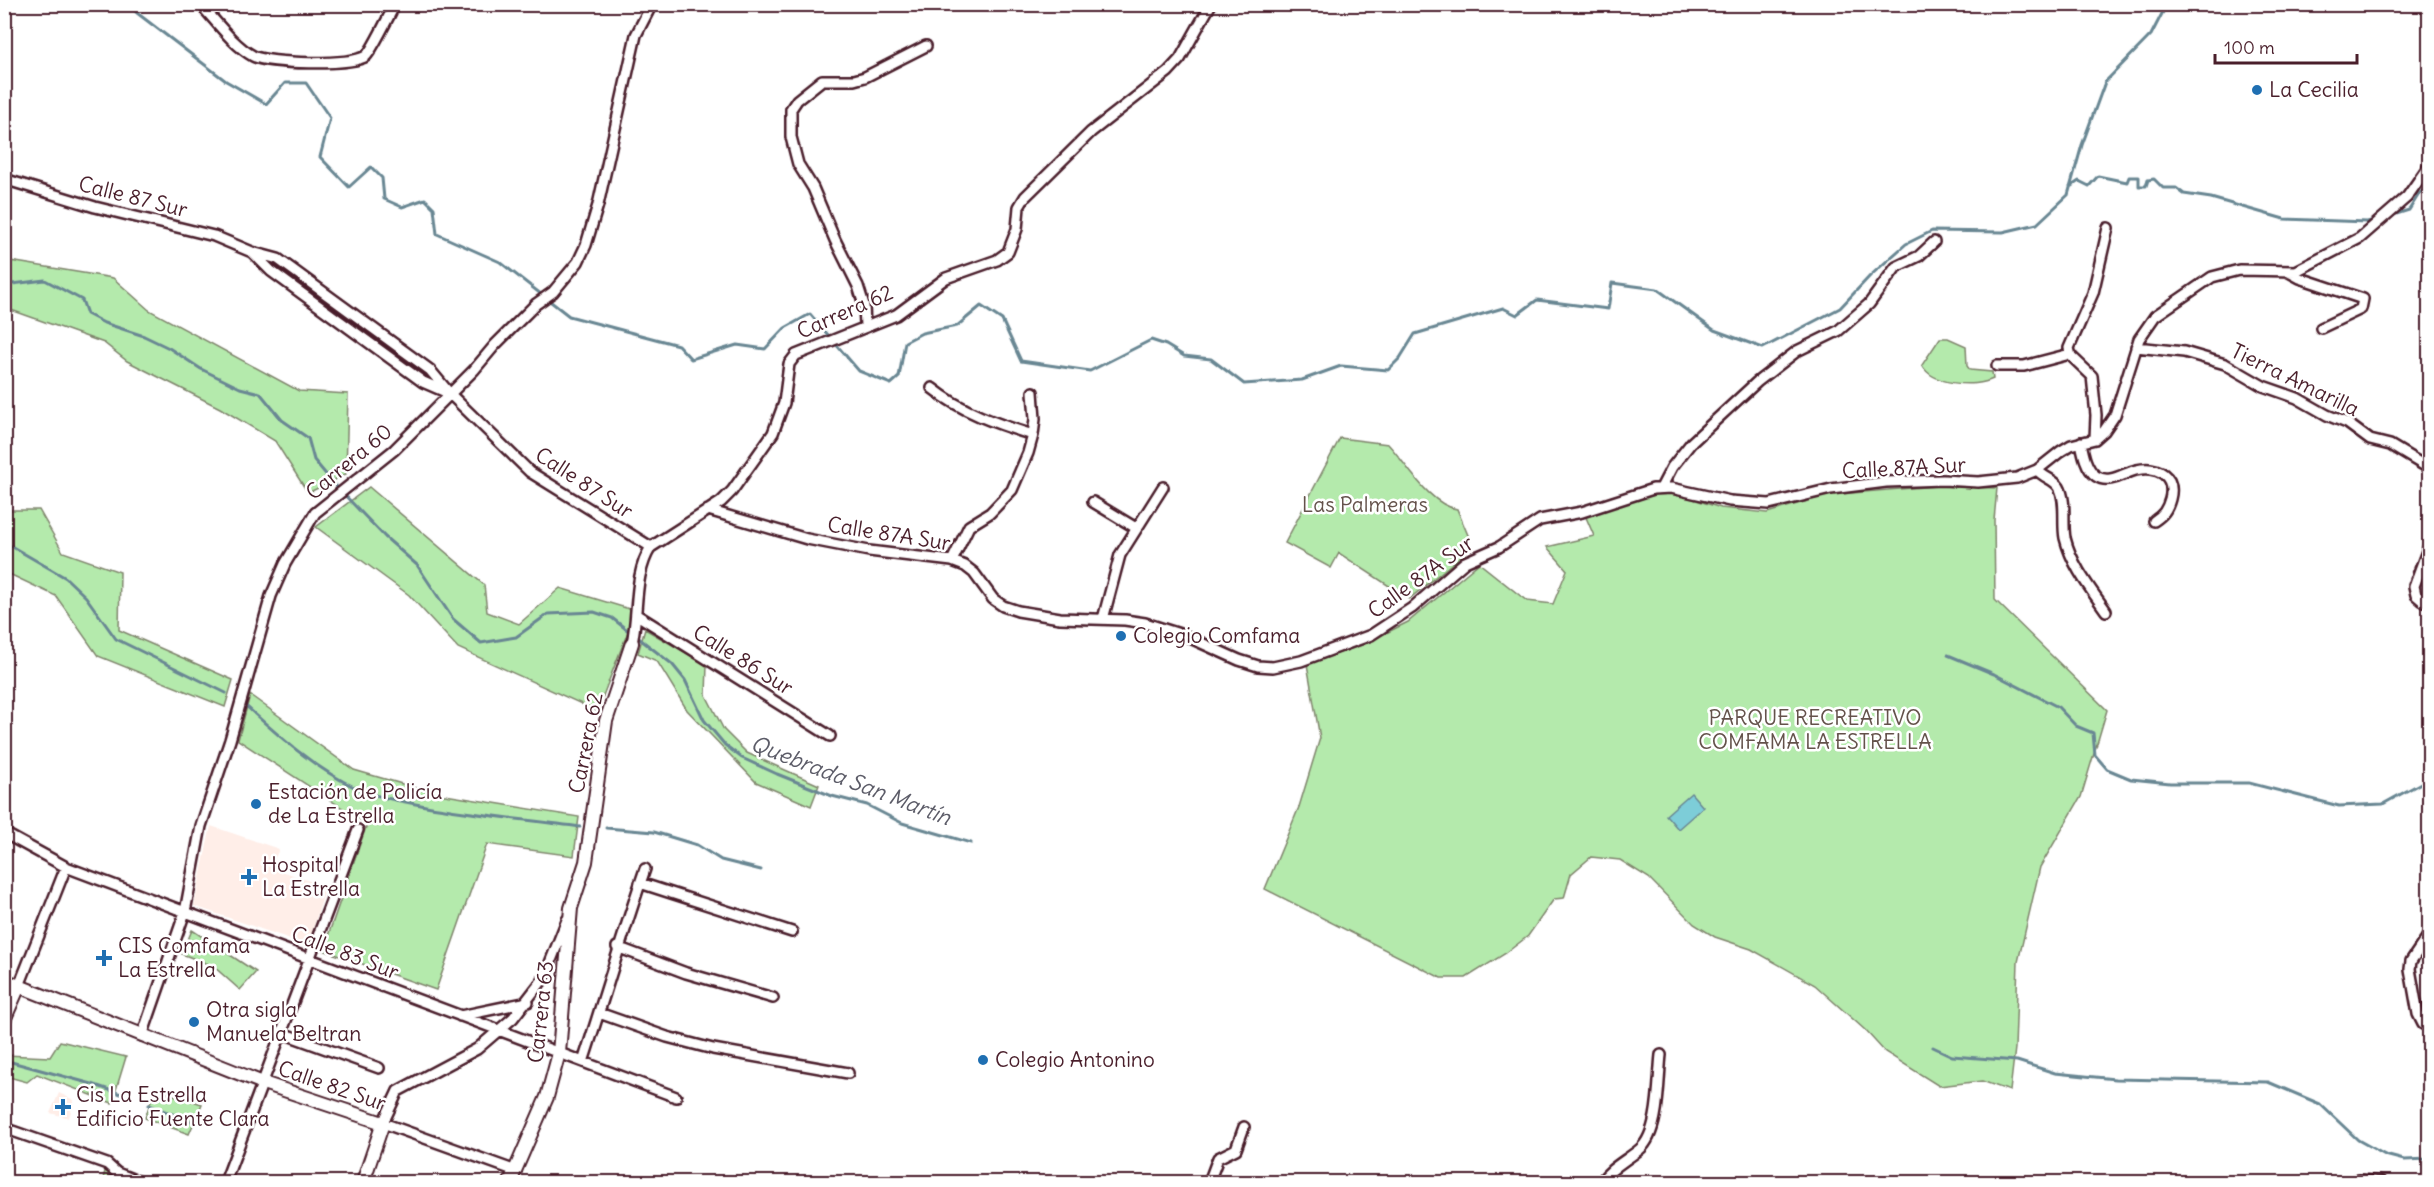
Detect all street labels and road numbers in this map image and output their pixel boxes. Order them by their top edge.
street label: Calle 87 Sur [76,170,191,223]
street label: Carrera 62 [793,278,897,345]
street label: Tierra Amarilla [2227,337,2364,422]
street label: Carrera 60 [300,418,397,506]
street label: Calle 87 Sur [530,441,639,524]
street label: Calle 87A Sur [1841,451,1967,484]
street label: Calle 87A Sur [826,510,953,557]
street label: Calle 87A Sur [1363,529,1479,624]
street label: Calle 86 Sur [688,618,799,701]
street label: Carrera 62 [562,690,609,796]
street label: Calle 83 Sur [288,920,403,986]
street label: Carrera 63 [522,959,559,1064]
street label: Calle 82 Sur [275,1054,390,1117]

